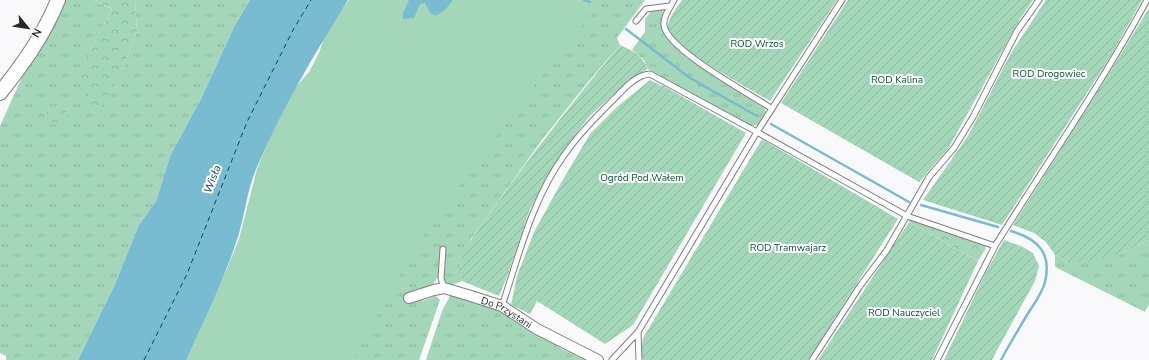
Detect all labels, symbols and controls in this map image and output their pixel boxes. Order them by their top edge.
north arrow [8,8,48,48]
text: N [28,25,45,40]
park label: ROD Wrzos [730,37,784,51]
park label: ROD Drogowiec [1013,67,1086,81]
park label: ROD Kalina [871,73,923,87]
water label: Wisła [200,163,225,195]
park label: Ogród Pod Wałem [600,171,684,185]
park label: ROD Tramwajarz [750,241,827,255]
street label: Do Przystani [479,294,535,332]
park label: ROD Nauczyciel [868,306,940,320]

